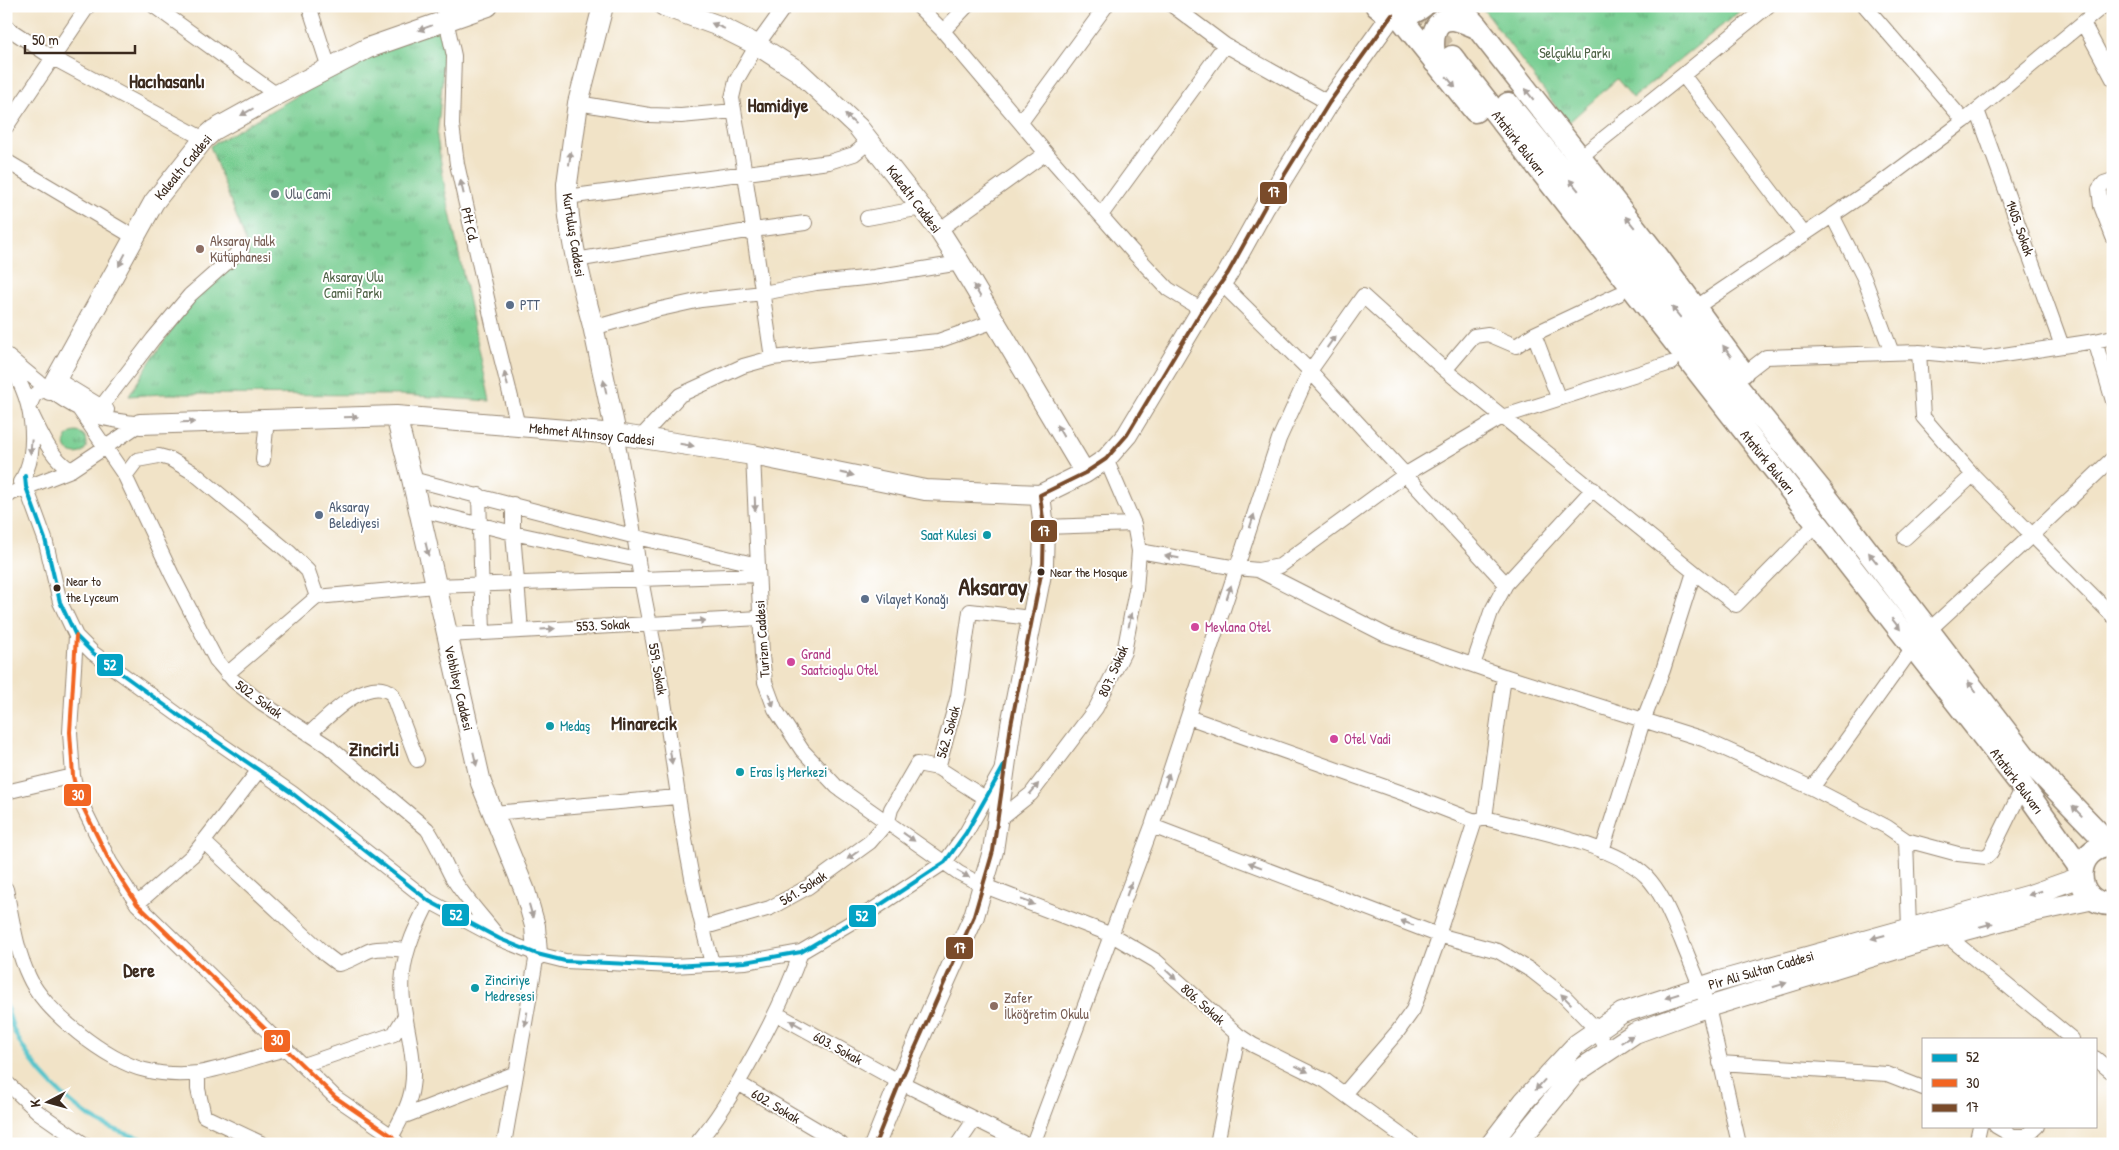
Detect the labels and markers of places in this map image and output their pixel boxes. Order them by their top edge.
place label: Ulu Cami [285,184,331,203]
marker: Ulu Cami [269,188,281,200]
place label: Aksaray Halk Kütüphanesi [210,231,275,267]
marker: Aksaray Halk Kütüphanesi [194,243,206,255]
place label: PTT [520,295,540,314]
marker: PTT [504,299,516,311]
place label: Aksaray Belediyesi [329,497,380,533]
marker: Aksaray Belediyesi [313,509,325,521]
place label: Saat Kulesi [921,525,977,544]
marker: Saat Kulesi [981,529,993,541]
place label: Near the Mosque [1050,563,1128,581]
marker: Near the Mosque [1036,567,1046,577]
place label: Near to the Lyceum [66,572,119,606]
marker: Near to the Lyceum [52,583,62,593]
place label: Vilayet Konağı [875,589,949,609]
marker: Vilayet Konağı [859,593,871,605]
place label: Mevlana Otel [1205,617,1271,636]
marker: Mevlana Otel [1189,621,1201,633]
place label: Grand Saatcioglu Otel [801,644,878,680]
marker: Grand Saatcioglu Otel [785,656,797,668]
place label: Medaş [560,716,590,735]
marker: Medaş [544,720,556,732]
place label: Otel Vadi [1344,729,1391,748]
marker: Otel Vadi [1328,733,1340,745]
place label: Eras İş Merkezi [750,762,827,781]
marker: Eras İş Merkezi [734,766,746,778]
place label: Zinciriye Medresesi [485,970,535,1005]
marker: Zinciriye Medresesi [469,982,481,994]
place label: Zafer İlköğretim Okulu [1004,988,1089,1024]
marker: Zafer İlköğretim Okulu [988,1000,1000,1012]

